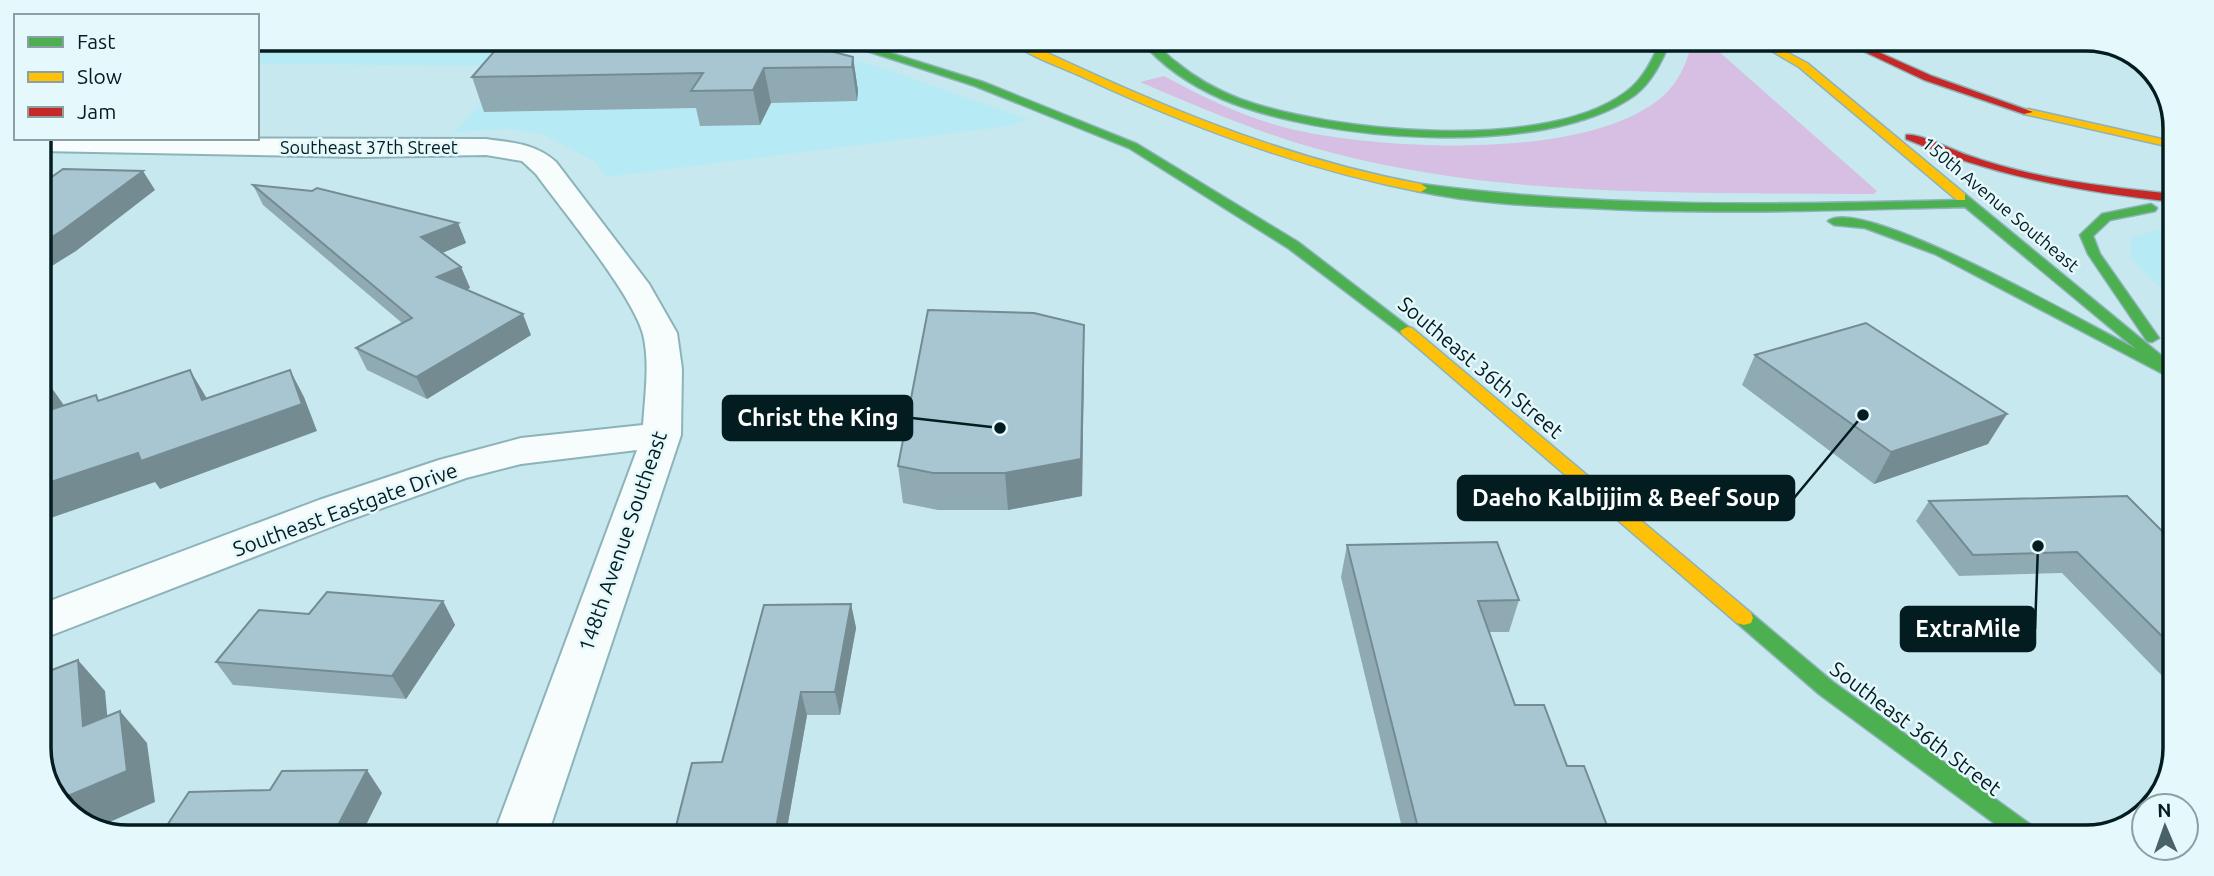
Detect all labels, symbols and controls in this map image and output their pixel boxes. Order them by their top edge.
legend [14,14,259,140]
text: Fast [77,29,115,53]
text: Slow [77,64,122,88]
text: Jam [77,99,116,123]
street label: 150th Avenue Southeast [1919,133,2083,275]
street label: Southeast 37th Street [280,137,458,157]
street label: Southeast 36th Street [1394,291,1568,443]
callout: Christ the King [723,396,912,440]
text: Christ the King [737,405,899,430]
street label: 148th Avenue Southeast [573,428,671,654]
street label: Southeast Eastgate Drive [229,457,461,561]
callout: Daeho Kalbijjim & Beef Soup [1458,476,1794,520]
text: Daeho Kalbijjim & Beef Soup [1472,485,1780,510]
callout: ExtraMile [1901,607,2035,651]
text: ExtraMile [1915,616,2021,641]
street label: Southeast 36th Street [1826,656,2006,800]
north arrow [2130,792,2200,862]
text: N [2157,799,2172,821]

